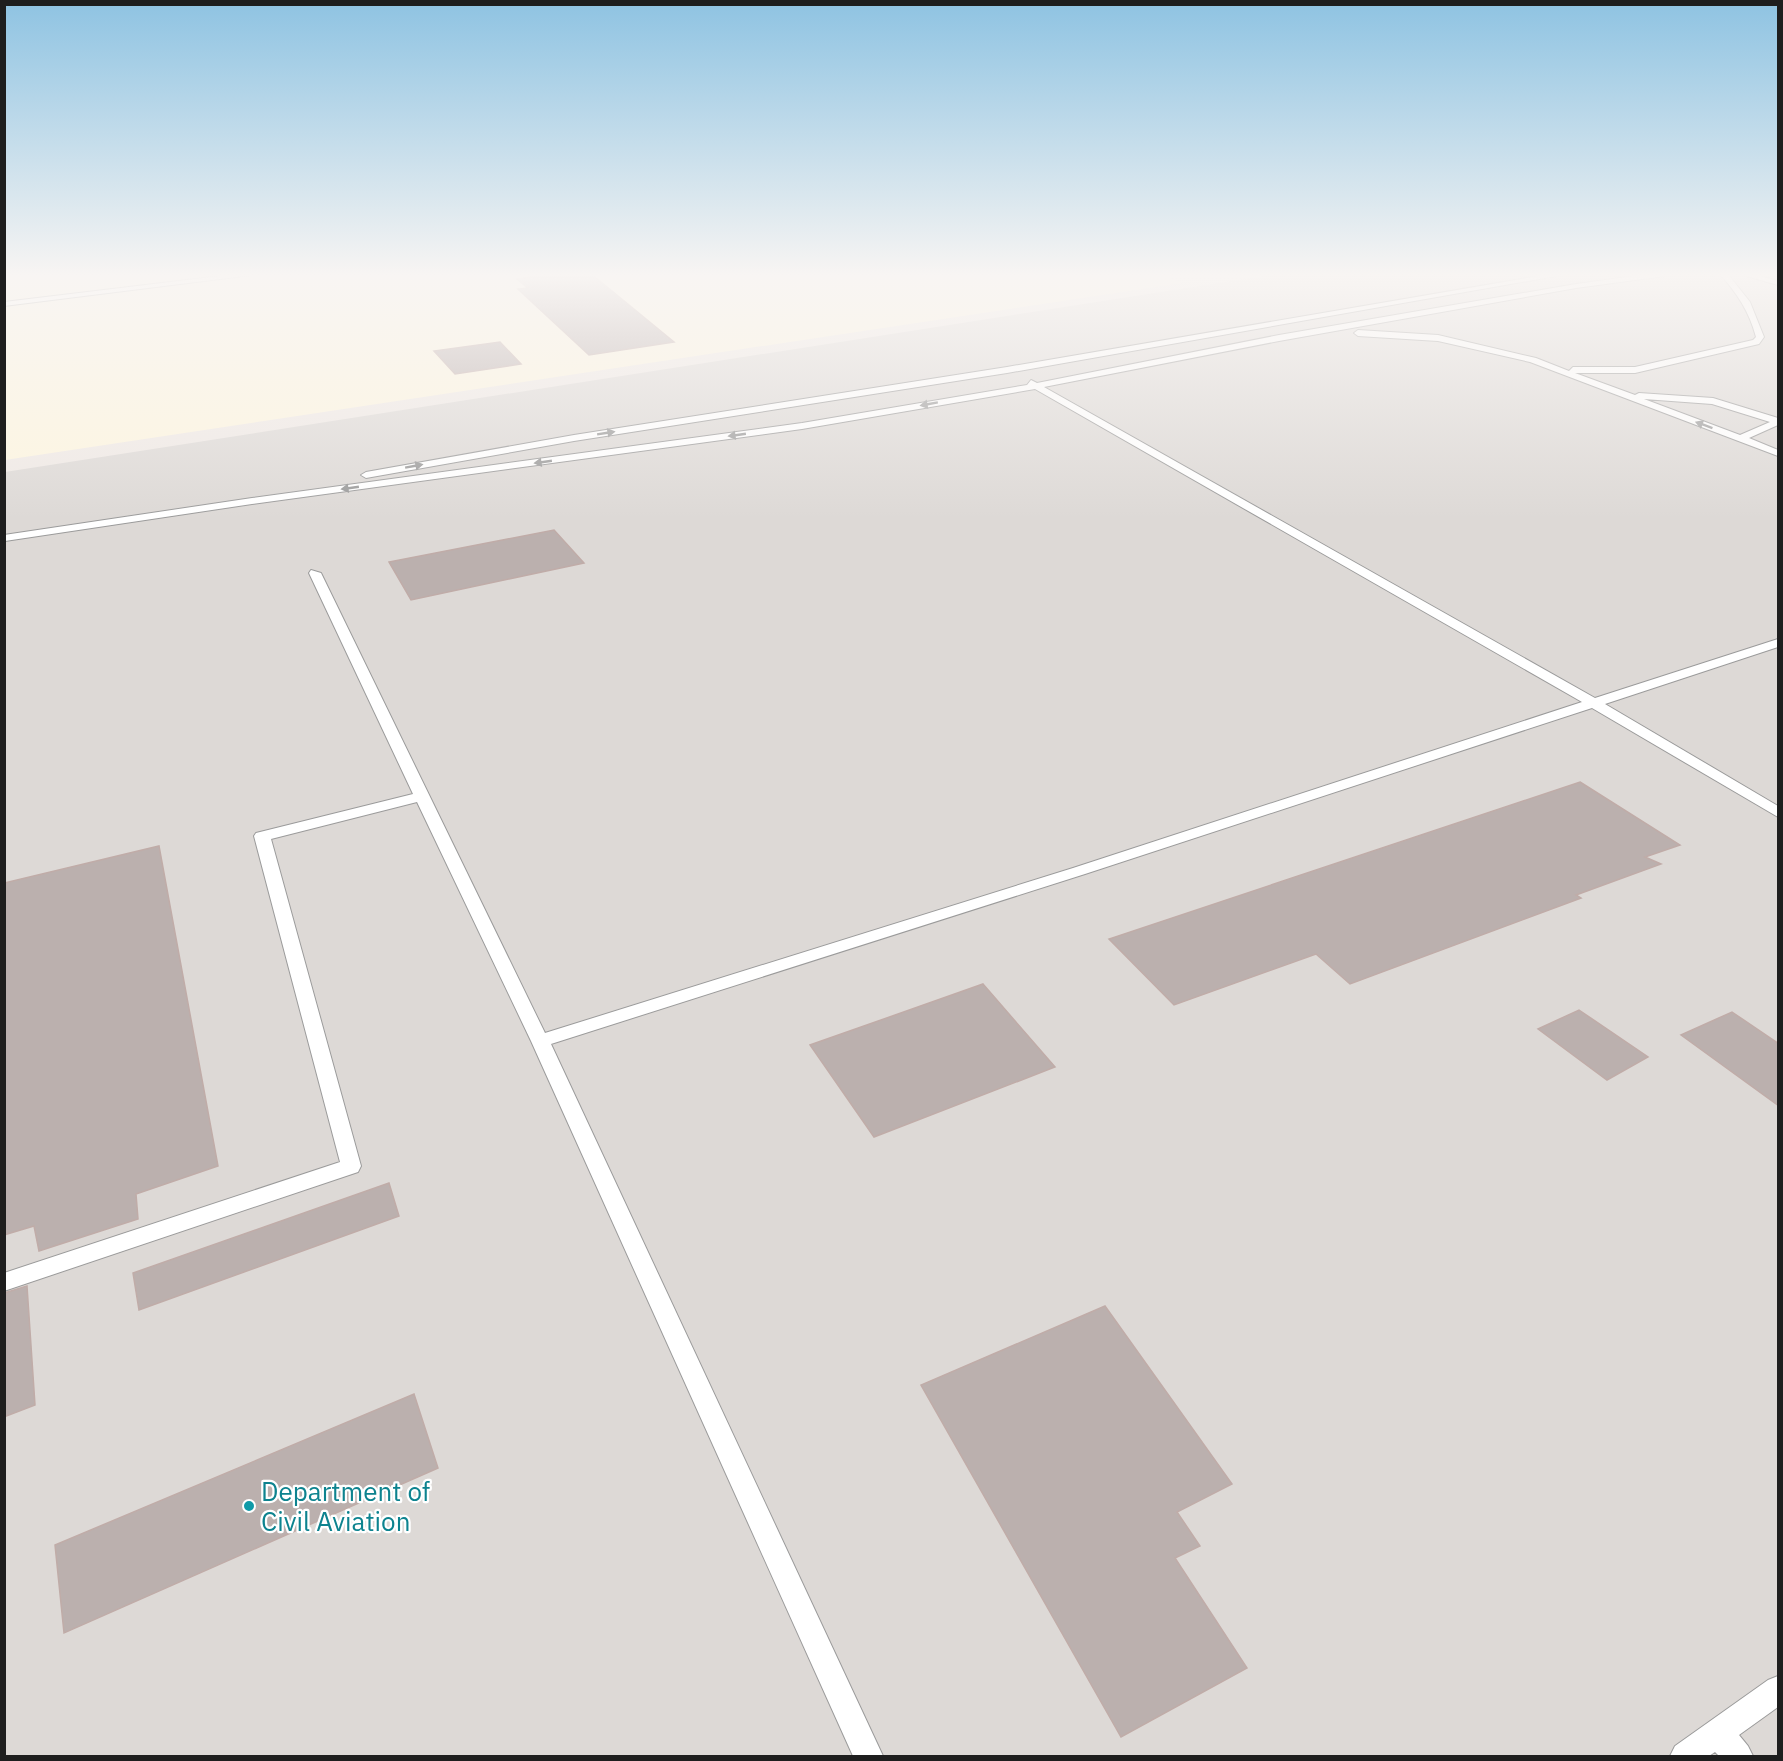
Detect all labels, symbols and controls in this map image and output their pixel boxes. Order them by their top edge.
one-way arrow [919,400,938,409]
one-way arrow [1695,419,1713,429]
one-way arrow [597,429,616,438]
one-way arrow [727,431,746,440]
one-way arrow [534,457,553,466]
one-way arrow [405,462,424,471]
one-way arrow [340,483,359,492]
place label: Department of Civil Aviation [261,1474,430,1538]
marker: Department of Civil Aviation [242,1499,256,1513]

